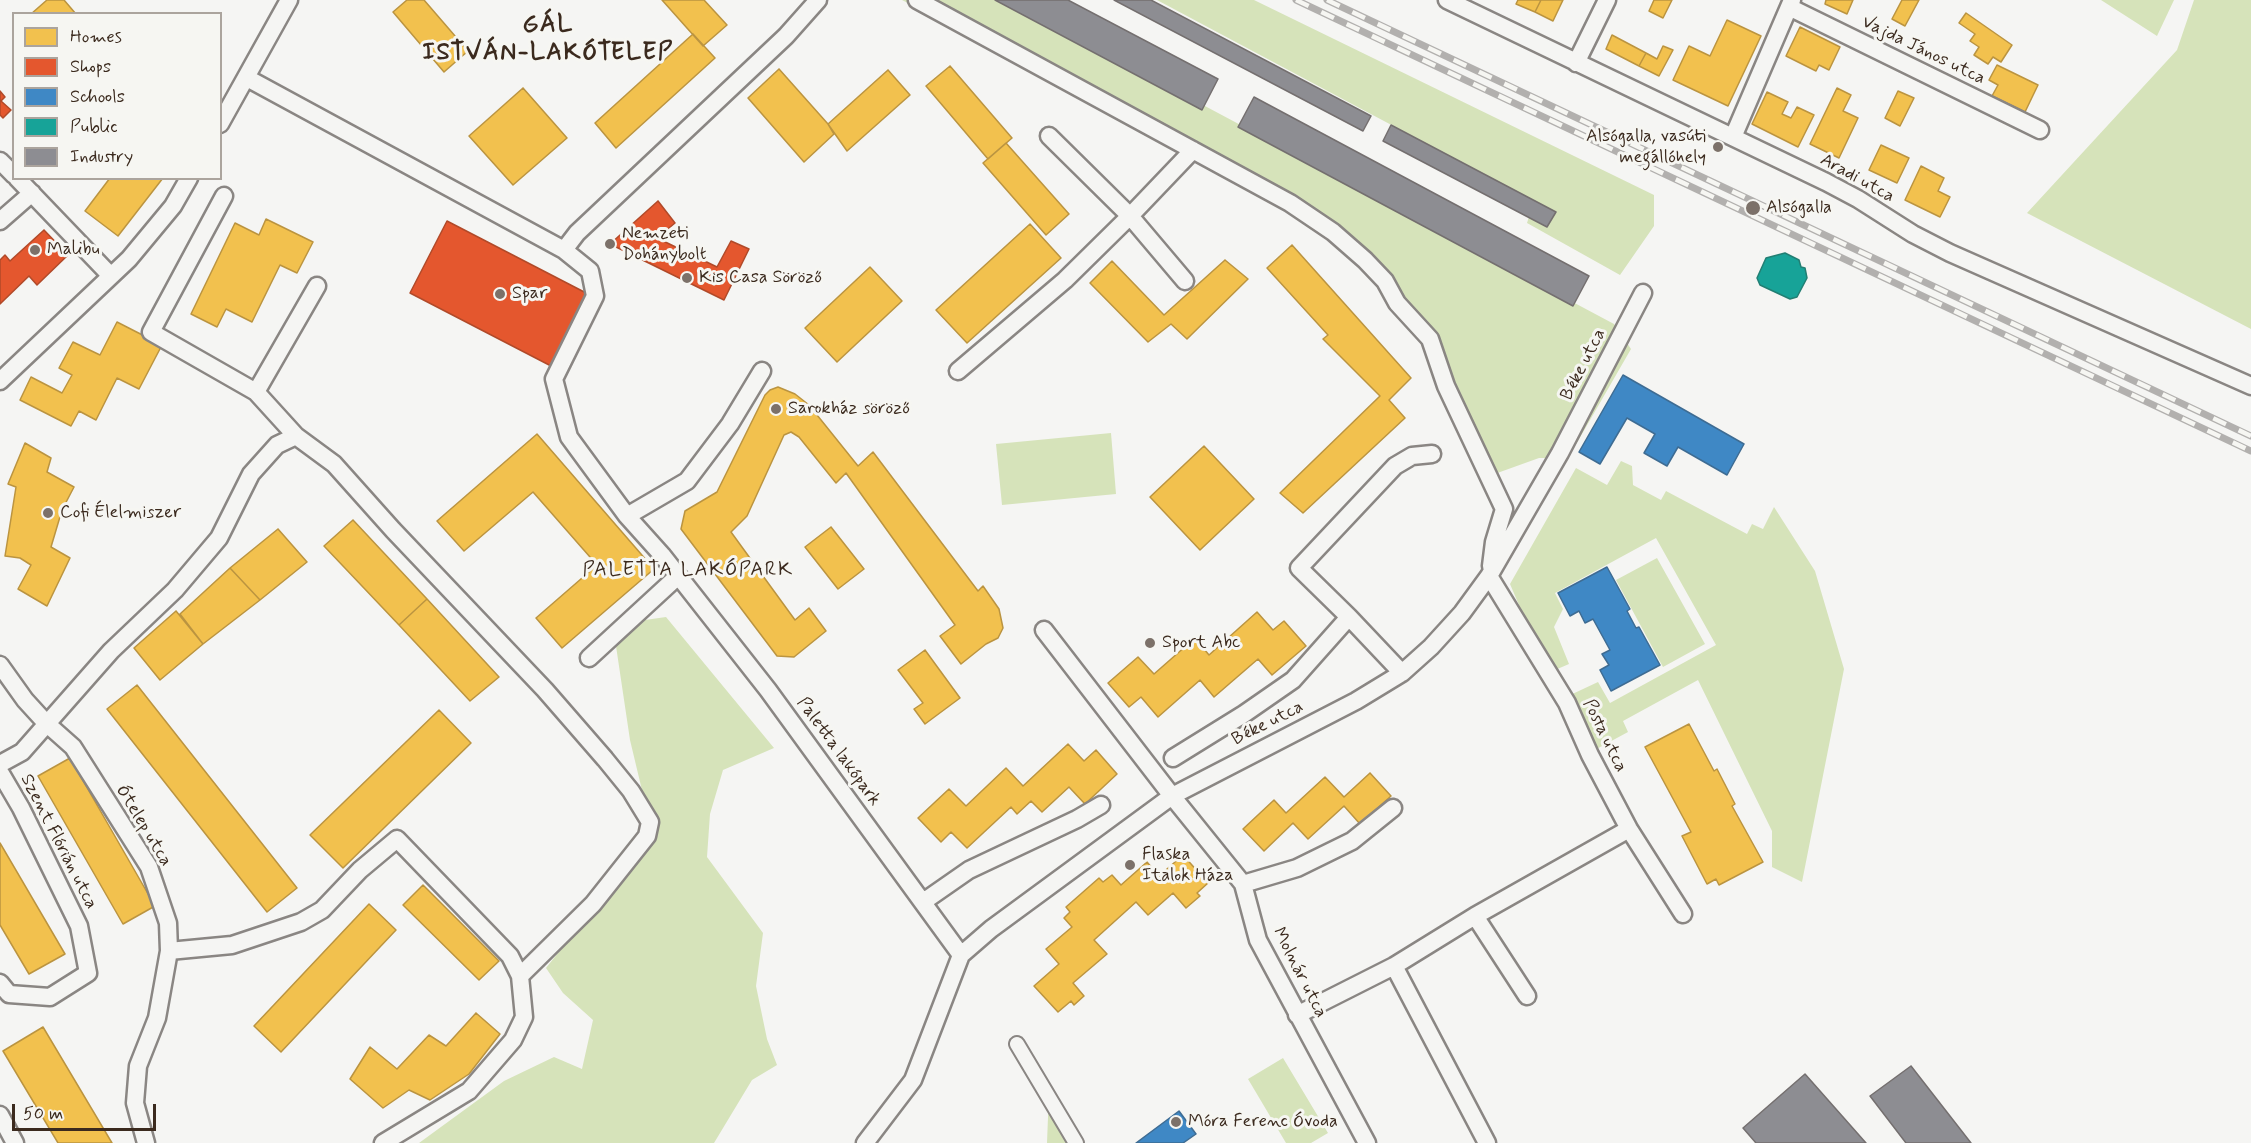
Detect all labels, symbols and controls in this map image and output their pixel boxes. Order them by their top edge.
legend [12,12,222,180]
district label: GÁL ISTVÁN-LAKÓTELEP [419,12,677,68]
street label: Vajda János utca [1858,12,1988,90]
text: Homes [70,25,122,49]
text: Shops [70,55,111,79]
text: Schools [70,85,125,109]
text: Public [70,115,118,139]
place label: Alsógalla, vasúti megállóhely [1586,126,1706,168]
marker: Alsógalla, vasúti megállóhely [1711,140,1725,154]
text: Industry [70,145,133,169]
street label: Aradi utca [1816,150,1898,208]
place label: Alsógalla [1766,197,1832,219]
marker: Alsógalla [1744,199,1762,217]
place label: Nemzeti Dohánybolt [622,223,706,266]
marker: Nemzeti Dohánybolt [603,237,617,251]
place label: Malibu [47,239,100,261]
marker: Malibu [28,243,42,257]
place label: Kis Casa Söröző [699,267,822,289]
marker: Kis Casa Söröző [680,271,694,285]
place label: Spar [512,283,548,305]
marker: Spar [493,287,507,301]
street label: Béke utca [1557,326,1611,404]
place label: Sarokház söröző [788,398,910,420]
marker: Sarokház söröző [769,402,783,416]
place label: Cofi Élelmiszer [60,502,181,524]
marker: Cofi Élelmiszer [41,506,55,520]
district label: PALETTA LAKÓPARK [583,559,793,583]
place label: Sport Abc [1162,632,1240,654]
marker: Sport Abc [1143,636,1157,650]
street label: Paletta lakópark [791,693,885,811]
street label: Posta utca [1577,696,1631,776]
street label: Béke utca [1229,697,1307,751]
street label: Szent Flórián utca [15,771,101,913]
street label: Ótelep utca [110,781,176,871]
place label: Flaska Italok Háza [1142,844,1234,886]
marker: Flaska Italok Háza [1123,858,1137,872]
street label: Molnár utca [1267,924,1331,1022]
scale bar [15,1092,159,1130]
text: 50 m [23,1102,63,1126]
place label: Móra Ferenc Óvoda [1188,1111,1338,1133]
marker: Móra Ferenc Óvoda [1169,1115,1183,1129]

